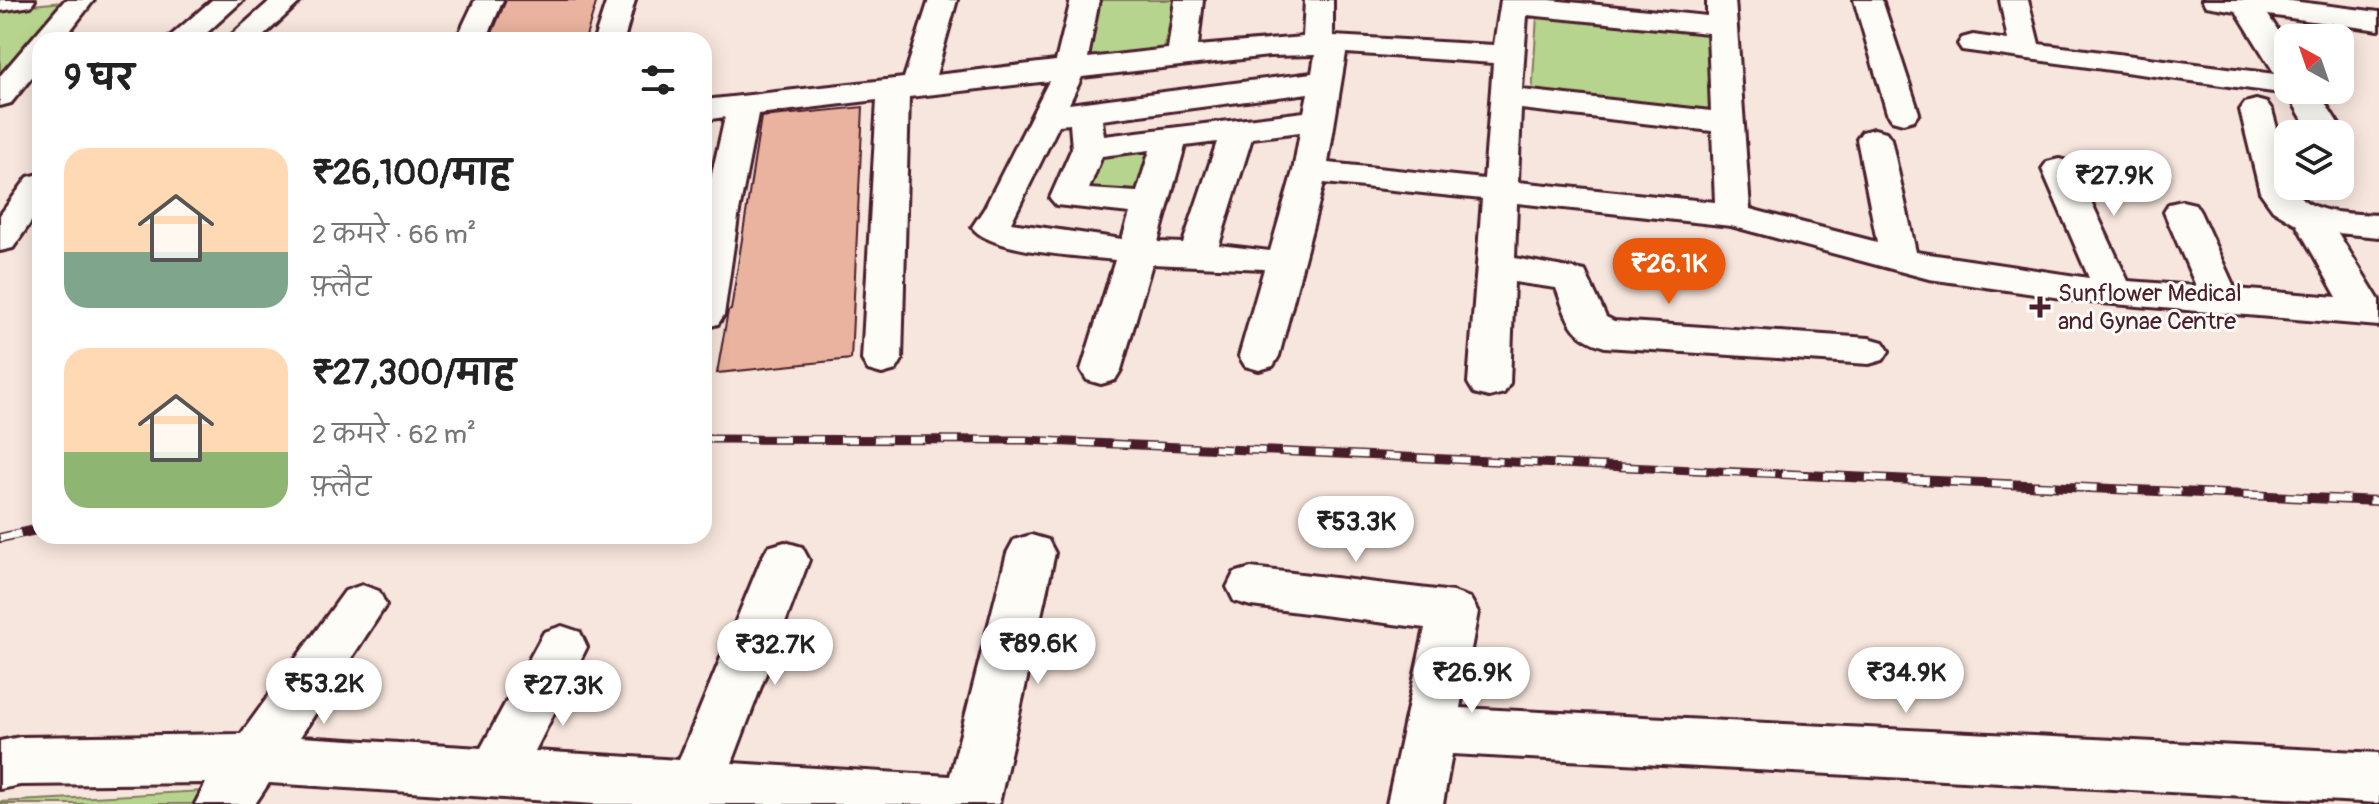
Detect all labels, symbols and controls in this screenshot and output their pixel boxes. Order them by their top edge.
north arrow [2274,24,2354,104]
map controls [2274,24,2354,200]
text: 9 घर [64,57,134,100]
icon: filters [636,58,680,102]
button: layers [2274,120,2354,200]
pin: ₹27.9K [2049,150,2179,218]
text: ₹26,100/माह [312,152,512,195]
text: ₹27.9K [2075,160,2153,192]
icon: home [128,180,224,276]
text: 2 कमरे · 66 m² [312,219,476,251]
pin: ₹26.1K [1604,238,1734,306]
text: ₹26.1K [1631,248,1707,280]
text: फ़्लैट [312,272,371,304]
place label: Sunflower Medical and Gynae Centre [2058,279,2242,336]
marker: Sunflower Medical and Gynae Centre [2029,296,2051,318]
text: ₹27,300/माह [312,352,515,395]
icon: home [128,380,224,476]
text: 2 कमरे · 62 m² [312,419,476,451]
text: फ़्लैट [312,472,371,504]
pin: ₹53.3K [1291,496,1421,564]
text: ₹53.3K [1316,506,1396,538]
pin: ₹89.6K [973,618,1103,686]
pin: ₹32.7K [710,619,840,687]
text: ₹89.6K [999,628,1077,660]
text: ₹32.7K [735,629,815,661]
pin: ₹26.9K [1407,647,1537,715]
pin: ₹34.9K [1841,647,1971,715]
text: ₹26.9K [1432,657,1512,689]
text: ₹34.9K [1866,657,1946,689]
pin: ₹53.2K [259,658,389,726]
pin: ₹27.3K [498,660,628,728]
text: ₹53.2K [284,668,364,700]
text: ₹27.3K [523,670,603,702]

